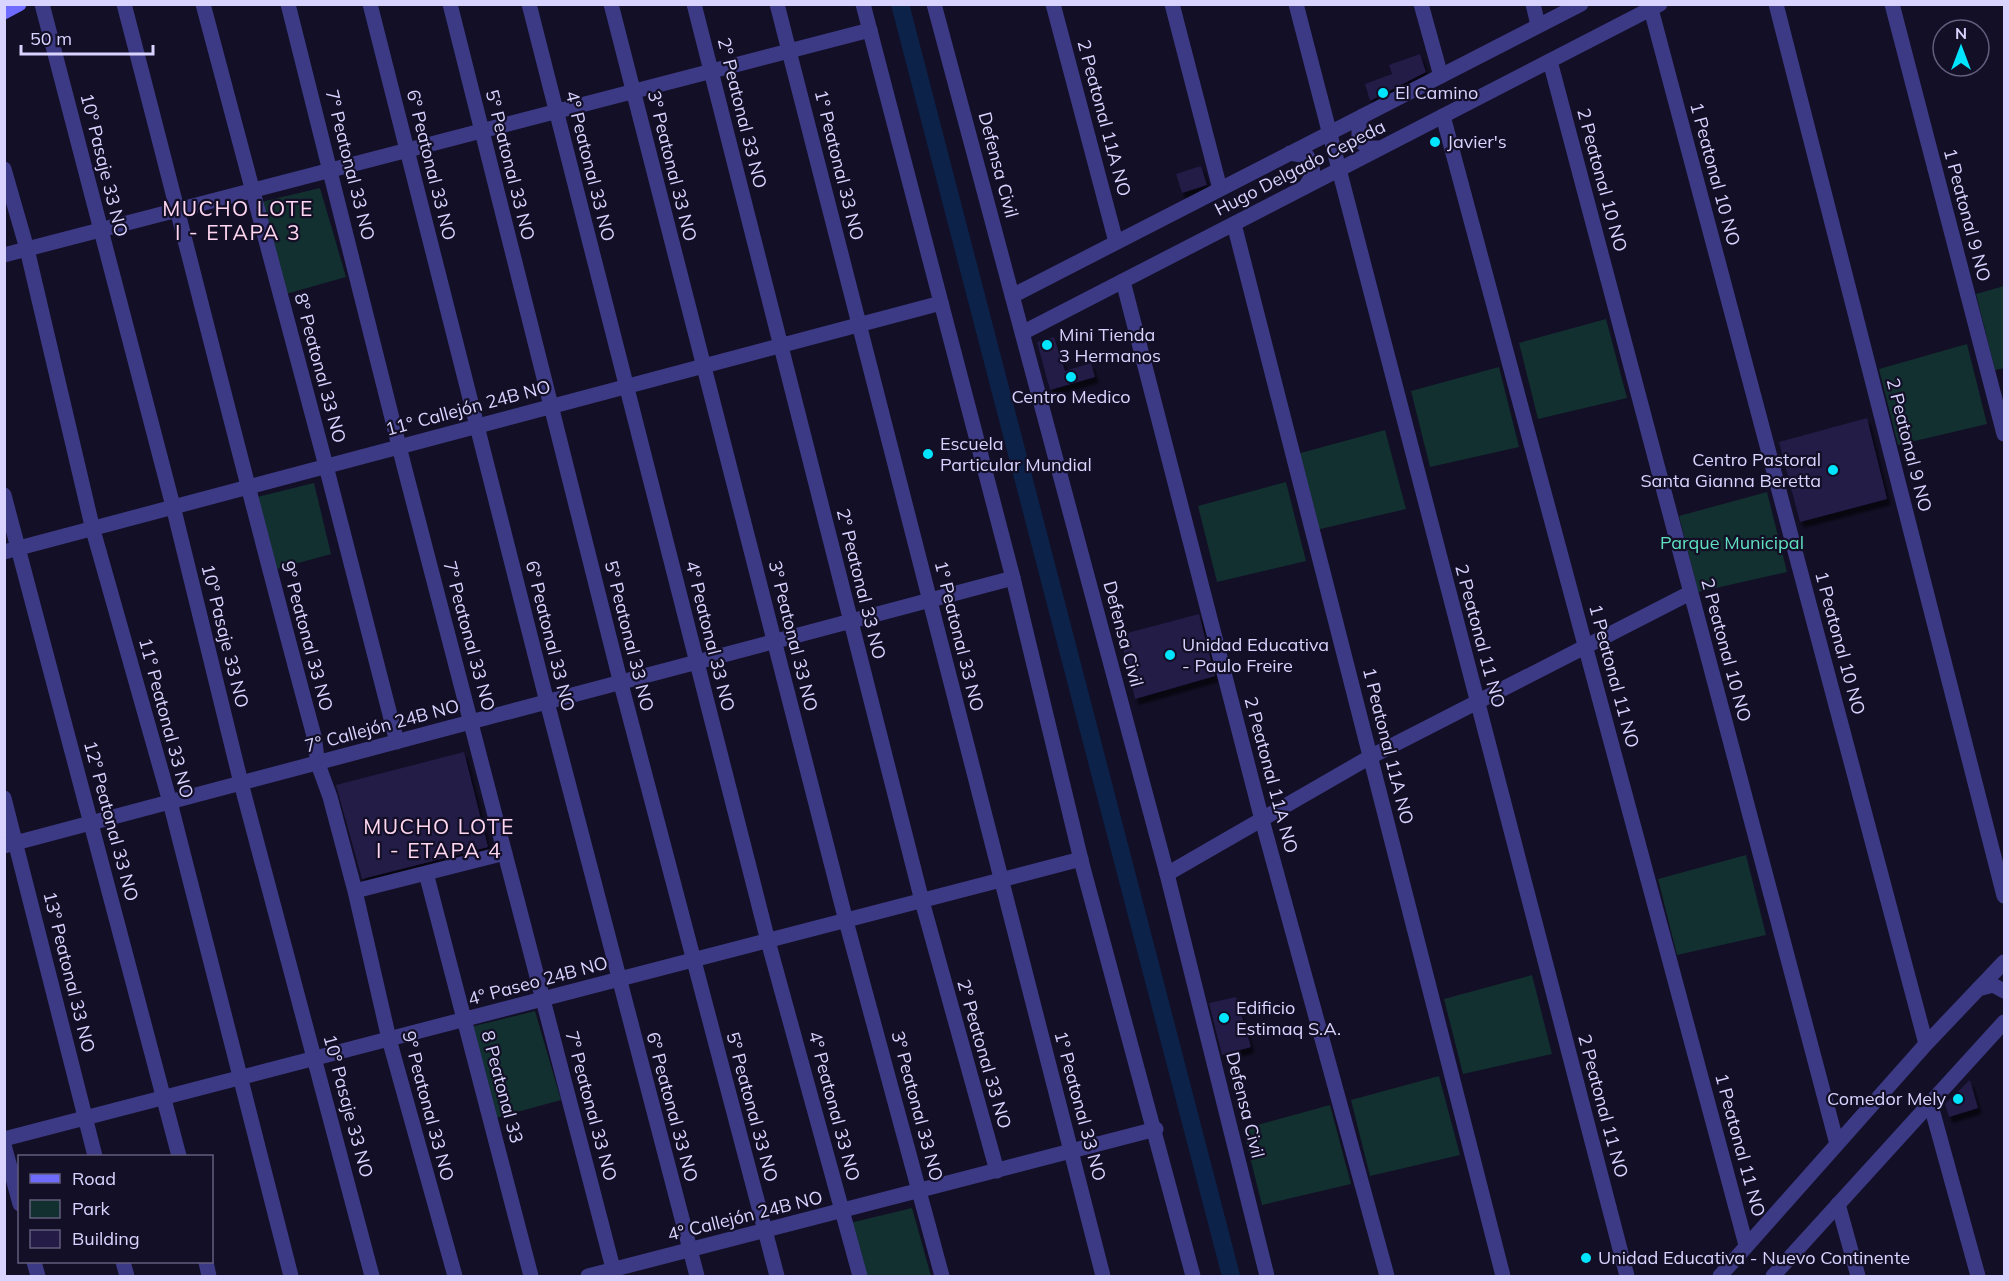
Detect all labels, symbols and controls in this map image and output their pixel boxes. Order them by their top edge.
scale bar [21,18,153,56]
north arrow [1931,18,1991,78]
text: N [1955,23,1967,43]
text: 50 m [30,27,72,50]
street label: 2° Peatonal 33 NO [713,35,772,191]
street label: 2 Peatonal 11A NO [1073,37,1136,199]
place label: El Camino [1395,81,1478,104]
marker: El Camino [1376,86,1390,100]
street label: 7° Peatonal 33 NO [321,87,380,243]
street label: 6° Peatonal 33 NO [402,87,461,243]
street label: 5° Peatonal 33 NO [481,87,540,243]
street label: 1° Peatonal 33 NO [810,87,869,243]
street label: 4° Peatonal 33 NO [561,88,620,244]
street label: 3° Peatonal 33 NO [643,88,702,244]
street label: 10° Pasaje 33 NO [76,91,133,239]
street label: 1 Peatonal 10 NO [1685,99,1746,248]
street label: 2 Peatonal 10 NO [1572,105,1633,254]
street label: Defensa Civil [973,109,1024,220]
street label: Hugo Delgado Cepeda [1211,114,1389,221]
place label: Javier's [1447,130,1507,153]
marker: Javier's [1428,135,1442,149]
street label: 1 Peatonal 9 NO [1939,146,1996,284]
district label: MUCHO LOTE I - ETAPA 3 [162,195,314,245]
street label: 8° Peatonal 33 NO [289,290,352,445]
place label: Mini Tienda 3 Hermanos [1059,323,1161,367]
marker: Mini Tienda 3 Hermanos [1040,338,1054,352]
marker: Centro Medico [1064,370,1078,384]
street label: 11° Callejón 24B NO [383,374,553,441]
street label: 2 Peatonal 9 NO [1882,376,1937,514]
place label: Centro Medico [1011,385,1131,408]
place label: Escuela Particular Mundial [940,432,1092,476]
marker: Escuela Particular Mundial [921,447,935,461]
place label: Centro Pastoral Santa Gianna Beretta [1640,448,1821,492]
marker: Centro Pastoral Santa Gianna Beretta [1826,463,1840,477]
street label: 2° Peatonal 33 NO [832,506,891,662]
park label: Parque Municipal [1660,531,1804,554]
street label: 9° Peatonal 33 NO [276,558,339,713]
street label: 7° Peatonal 33 NO [438,558,501,713]
street label: 6° Peatonal 33 NO [521,558,580,714]
street label: 5° Peatonal 33 NO [600,558,659,714]
street label: 4° Peatonal 33 NO [681,558,740,714]
street label: 3° Peatonal 33 NO [764,558,823,714]
street label: 1° Peatonal 33 NO [930,558,989,714]
street label: 2 Peatonal 11 NO [1450,561,1511,710]
street label: 10° Pasaje 33 NO [197,562,254,710]
street label: 1 Peatonal 10 NO [1810,568,1871,717]
street label: 2 Peatonal 10 NO [1696,575,1757,724]
street label: Defensa Civil [1098,578,1149,689]
street label: 1 Peatonal 11 NO [1584,601,1645,750]
place label: Unidad Educativa - Paulo Freire [1182,633,1329,677]
street label: 11° Peatonal 33 NO [134,635,199,801]
marker: Unidad Educativa - Paulo Freire [1163,648,1177,662]
street label: 1 Peatonal 11A NO [1358,665,1419,827]
street label: 7° Callejón 24B NO [302,694,462,757]
street label: 2 Peatonal 11A NO [1240,694,1303,856]
street label: 12° Peatonal 33 NO [79,738,144,904]
district label: MUCHO LOTE I - ETAPA 4 [363,813,515,863]
street label: 13° Peatonal 33 NO [38,889,101,1055]
street label: 4° Paseo 24B NO [465,951,610,1010]
street label: 2° Peatonal 33 NO [952,976,1017,1131]
place label: Edificio Estimaq S.A. [1236,996,1341,1040]
marker: Edificio Estimaq S.A. [1217,1011,1231,1025]
street label: 9° Peatonal 33 NO [397,1028,460,1183]
street label: 8 Peatonal 33 [476,1028,529,1146]
street label: 7° Peatonal 33 NO [560,1028,623,1183]
street label: 4° Peatonal 33 NO [803,1028,866,1183]
street label: 3° Peatonal 33 NO [886,1028,949,1183]
street label: 1° Peatonal 33 NO [1049,1028,1112,1183]
street label: 6° Peatonal 33 NO [641,1029,704,1184]
street label: 5° Peatonal 33 NO [721,1029,784,1184]
street label: 2 Peatonal 11 NO [1573,1031,1634,1180]
street label: 10° Pasaje 33 NO [318,1032,379,1180]
street label: Defensa Civil [1221,1049,1270,1160]
street label: 1 Peatonal 11 NO [1710,1070,1771,1219]
place label: Comedor Mely [1827,1087,1946,1110]
marker: Comedor Mely [1951,1092,1965,1106]
legend [18,1155,213,1263]
text: Road [72,1167,116,1190]
street label: 4° Callejón 24B NO [665,1185,825,1246]
text: Park [72,1197,111,1220]
text: Building [72,1227,140,1250]
place label: Unidad Educativa - Nuevo Continente [1598,1246,1910,1269]
marker: Unidad Educativa - Nuevo Continente [1579,1251,1593,1265]

